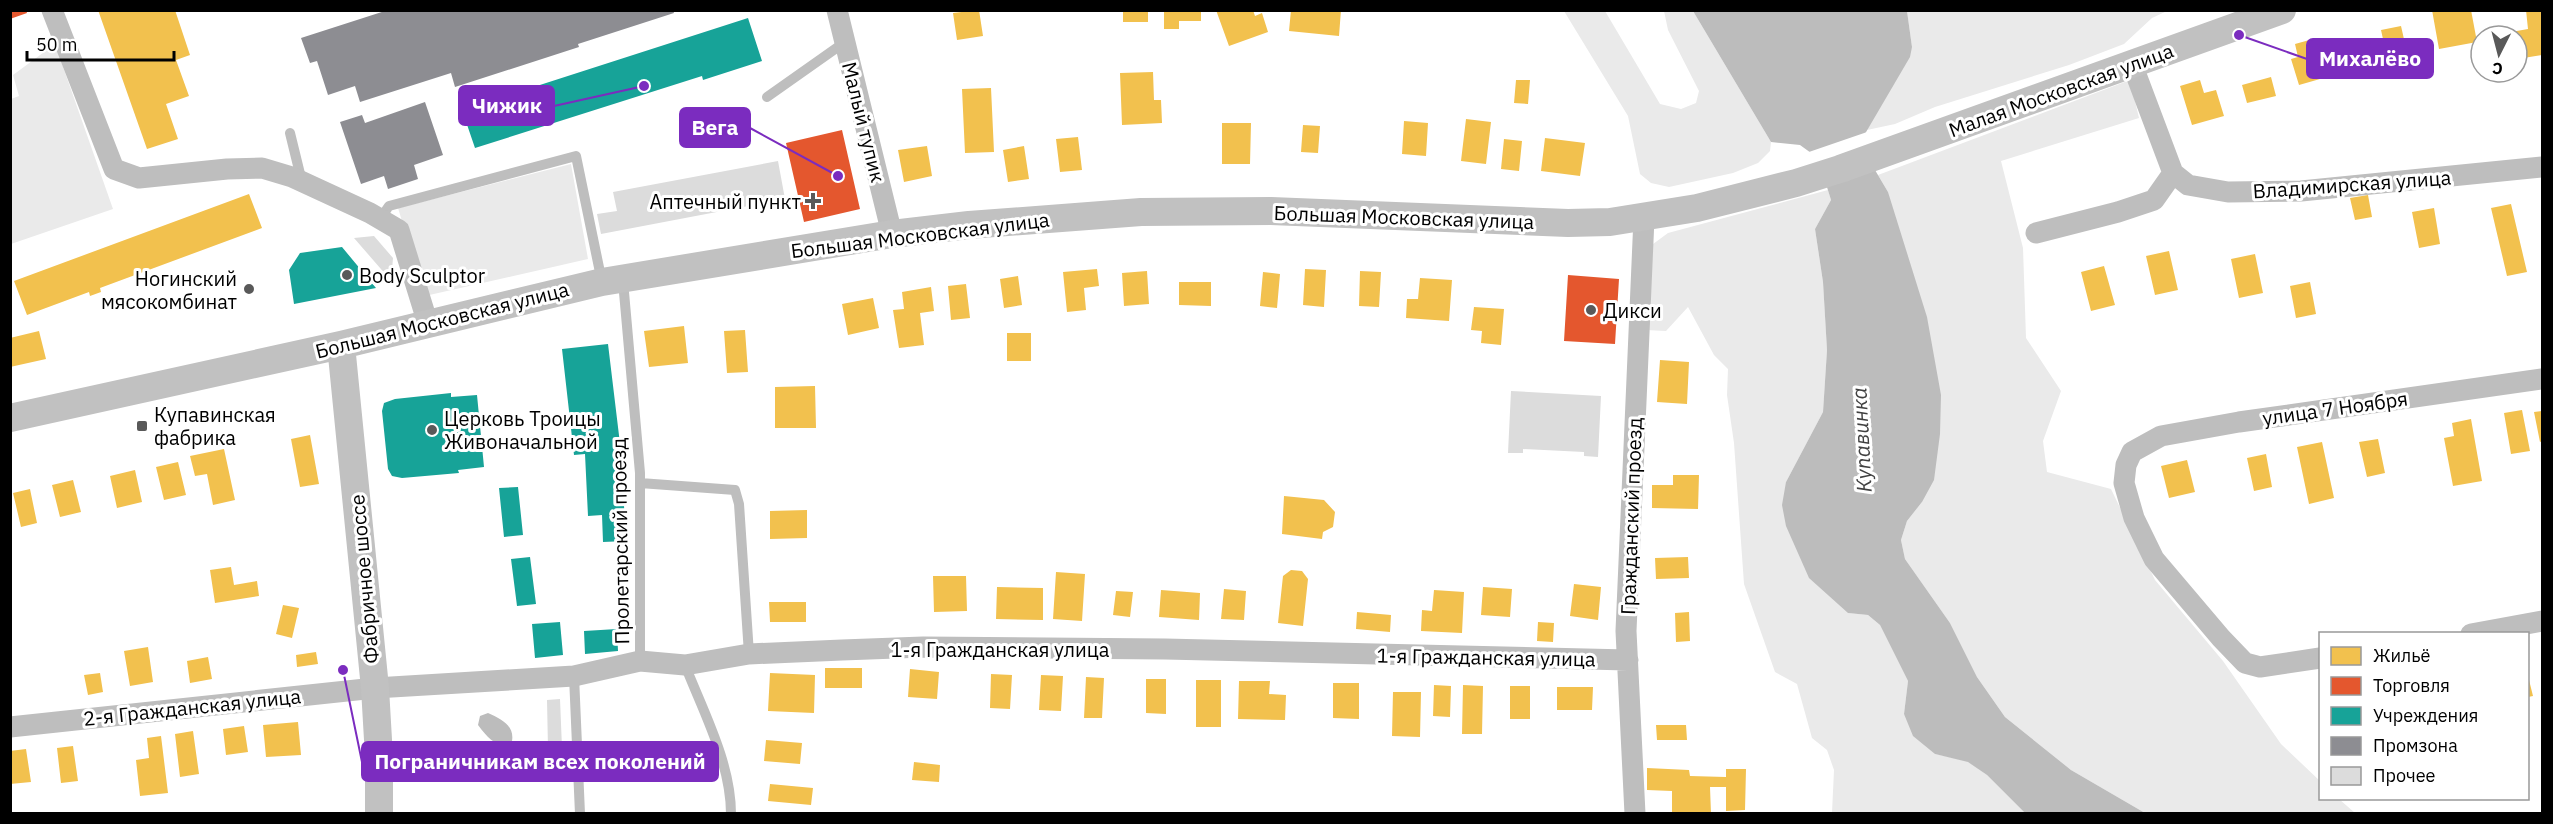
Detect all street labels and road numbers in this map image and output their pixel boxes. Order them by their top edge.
street label: Малая Московская улица [1945,37,2177,143]
street label: Малый тупик [836,59,892,185]
street label: Владимирская улица [2252,164,2452,204]
street label: Большая Московская улица [1273,199,1535,235]
street label: Большая Московская улица [789,206,1051,264]
street label: Большая Московская улица [312,275,572,365]
street label: улица 7 Ноября [2261,384,2409,432]
street label: Гражданский проезд [1614,417,1648,615]
street label: Пролетарский проезд [605,437,635,645]
street label: Фабричное шоссе [343,493,385,665]
street label: 1-я Гражданская улица [891,636,1110,663]
street label: 1-я Гражданская улица [1376,642,1596,672]
street label: 2-я Гражданская улица [82,682,303,732]

